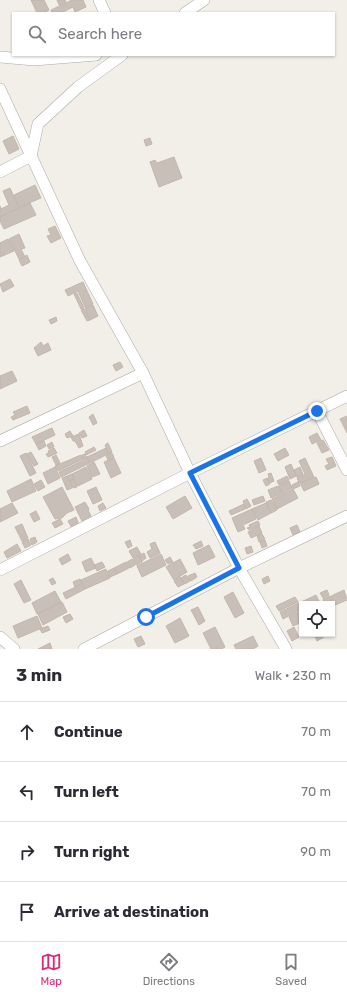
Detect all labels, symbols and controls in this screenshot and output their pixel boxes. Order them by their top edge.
search box [12,12,335,56]
icon: search [26,23,48,45]
text: Search here [58,25,142,43]
route end [308,402,326,420]
map controls [299,601,335,637]
button: locate [299,601,335,637]
route start [137,608,155,626]
text: 3 min [16,665,62,685]
text: Walk · 230 m [255,668,331,683]
icon: ahead [16,721,38,743]
text: Continue [54,723,123,741]
text: 70 m [301,724,331,739]
icon: left [16,781,38,803]
text: Turn left [54,783,119,801]
text: 70 m [301,784,331,799]
icon: right [16,841,38,863]
text: Turn right [54,843,129,861]
text: 90 m [300,844,331,859]
icon: arrive [16,901,38,923]
text: Arrive at destination [54,903,209,921]
tab: Map [40,951,62,988]
tab: Directions [143,951,195,988]
tab: Saved [275,951,307,988]

